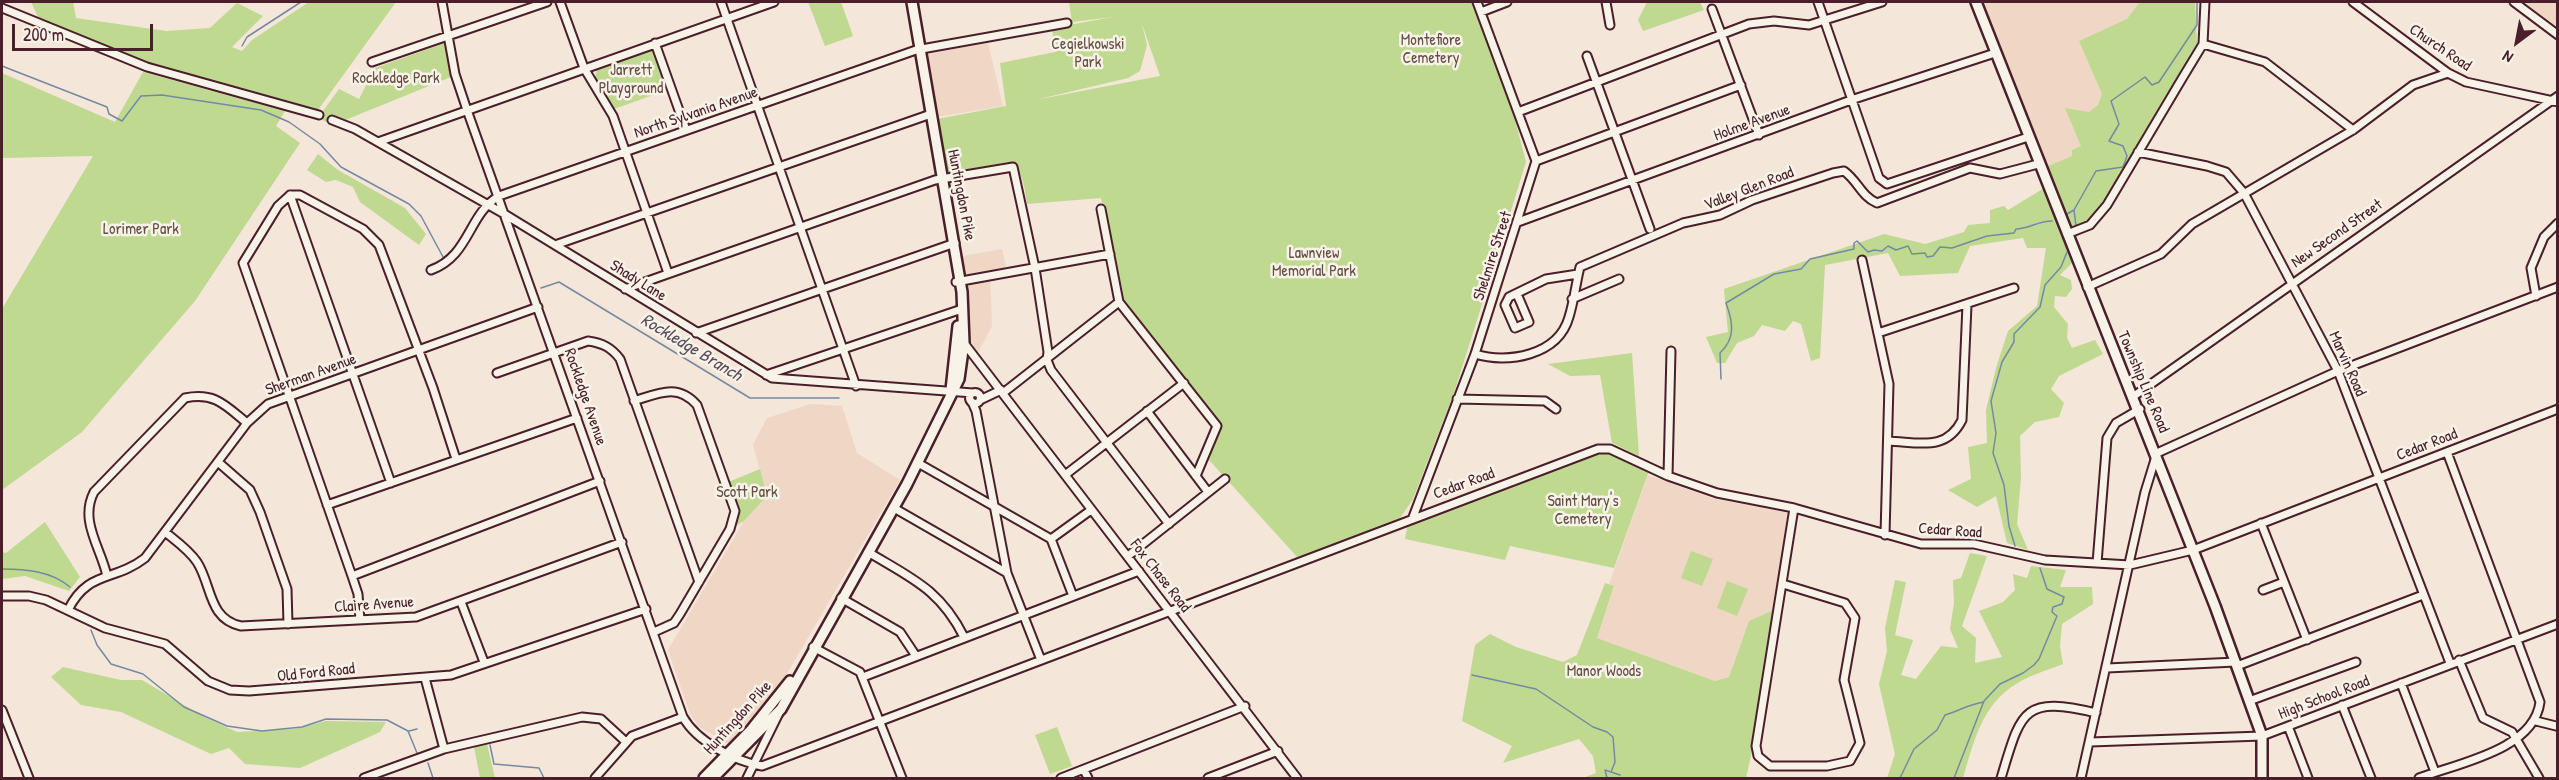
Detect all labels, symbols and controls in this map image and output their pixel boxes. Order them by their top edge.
scale bar [15,12,156,50]
north arrow [2487,12,2547,72]
street label: Church Road [2405,20,2475,76]
text: 200 m [23,22,64,47]
park label: Montefiore Cemetery [1401,31,1461,69]
park label: Cegielkowski Park [1051,35,1125,73]
text: N [2498,46,2517,69]
park label: Jarrett Playground [599,61,663,99]
park label: Rockledge Park [352,69,440,89]
street label: North Sylvania Avenue [632,83,760,143]
street label: Holme Avenue [1711,100,1793,146]
street label: Huntingdon Pike [943,148,979,242]
street label: Valley Glen Road [1701,163,1797,215]
street label: New Second Street [2288,196,2386,272]
street label: Shelmire Street [1470,209,1516,303]
park label: Lorimer Park [103,220,179,240]
park label: Lawnview Memorial Park [1272,244,1356,282]
street label: Shady Lane [606,256,670,306]
water label: Rockledge Branch [637,309,745,387]
street label: Township Line Road [2113,328,2173,436]
street label: Marvin Road [2324,329,2370,399]
street label: Rockledge Avenue [559,346,611,448]
street label: Sherman Avenue [263,350,359,400]
street label: Cedar Road [2394,425,2460,465]
street label: Cedar Road [1431,464,1497,504]
park label: Scott Park [716,483,778,503]
park label: Saint Mary's Cemetery [1547,492,1619,530]
street label: Cedar Road [1918,519,1982,543]
street label: Fox Chase Road [1126,536,1194,616]
street label: Claire Avenue [334,593,414,617]
street label: Old Ford Road [276,659,356,687]
park label: Manor Woods [1567,662,1641,682]
street label: High School Road [2276,672,2372,724]
street label: Huntingdon Pike [700,677,776,759]

